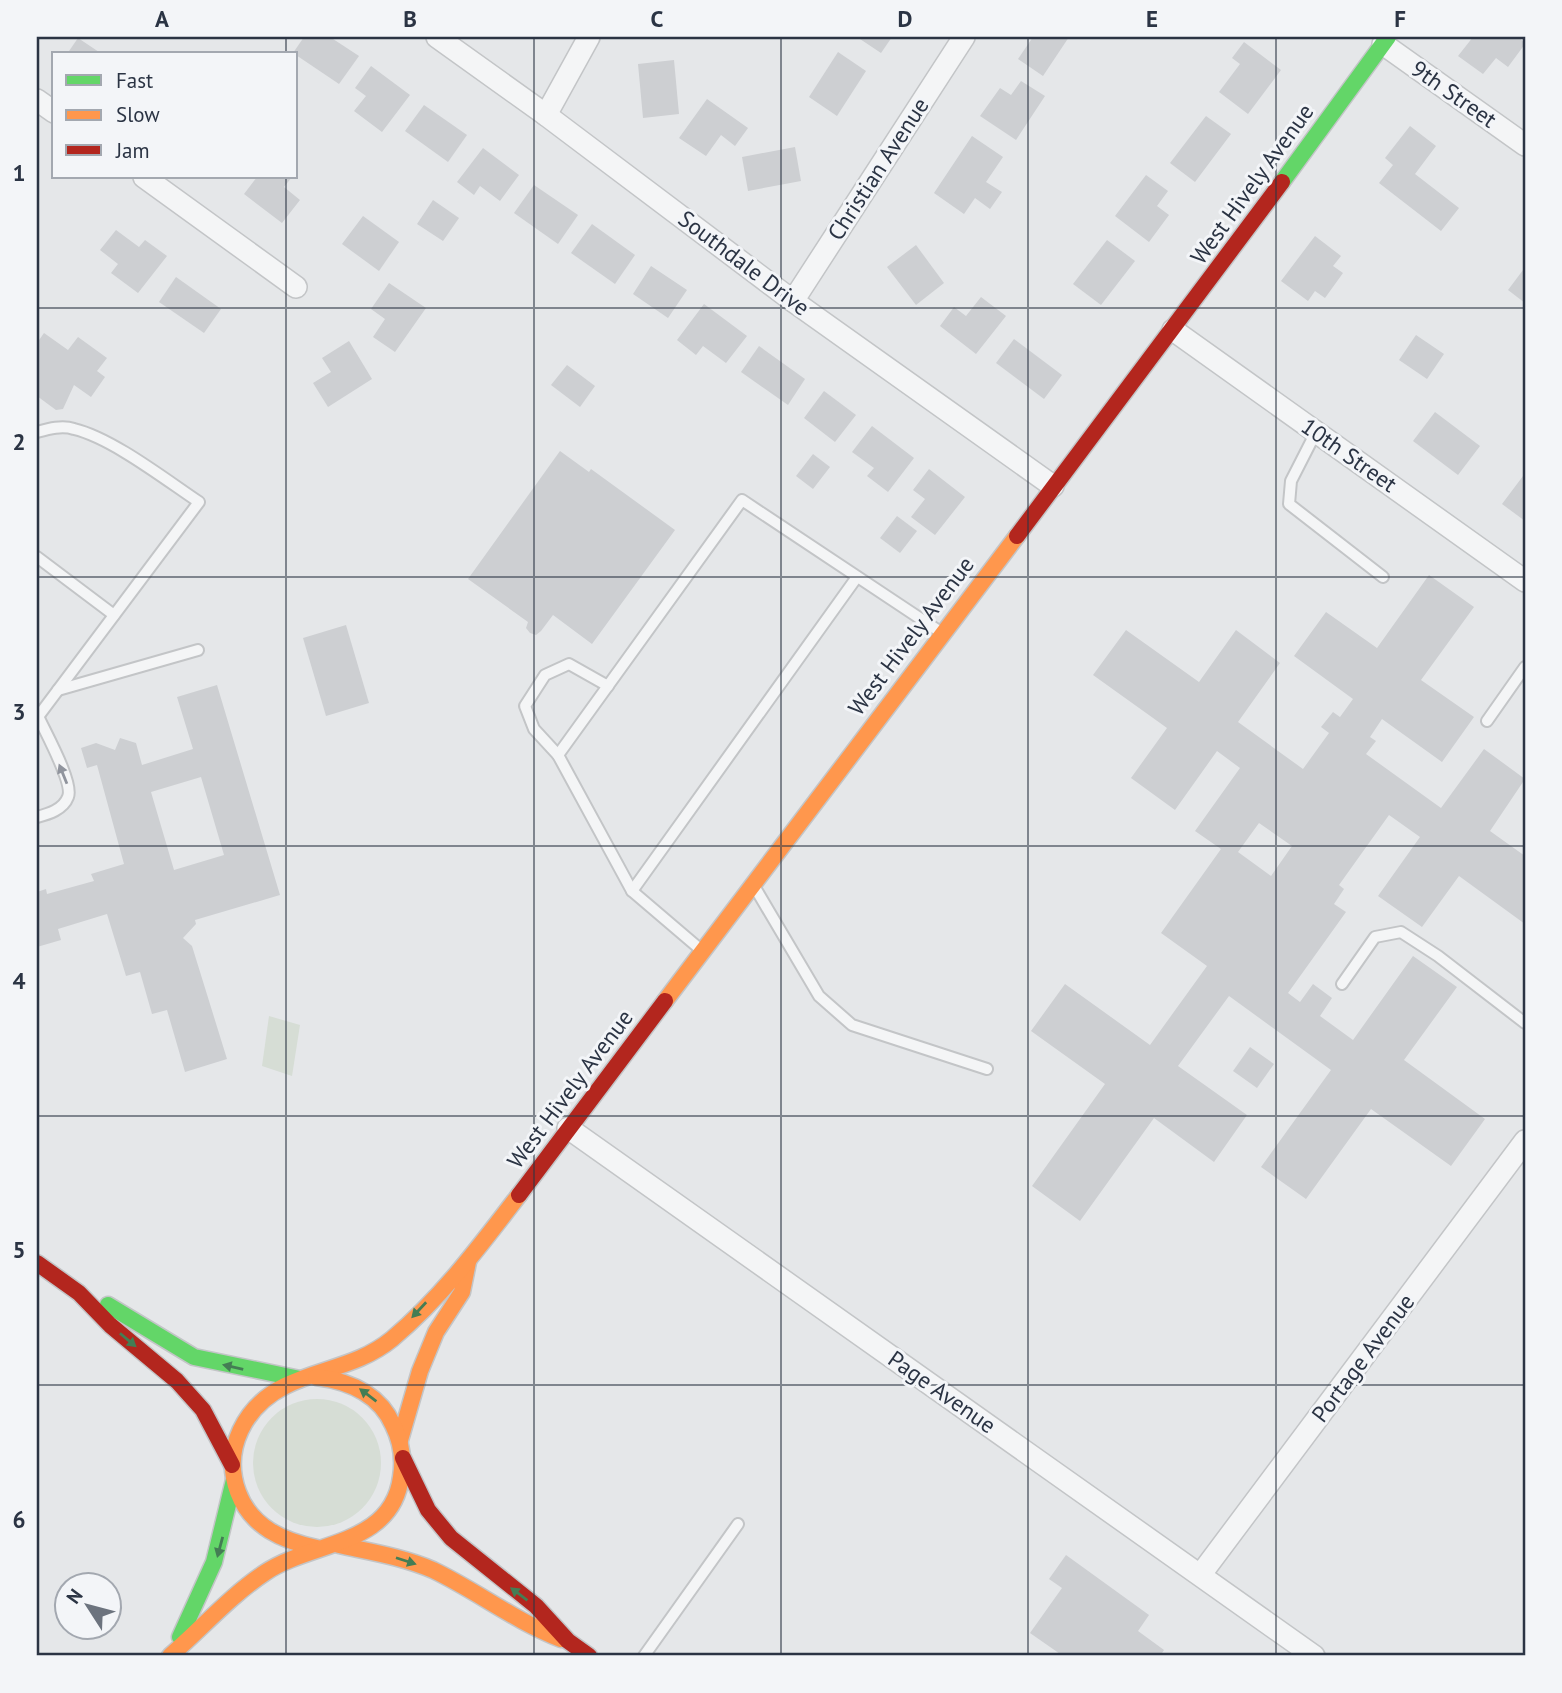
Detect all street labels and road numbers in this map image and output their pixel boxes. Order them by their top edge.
street label: 9th Street [1406,54,1503,134]
street label: Christian Avenue [821,92,935,246]
street label: West Hively Avenue [1184,98,1320,270]
street label: Southdale Drive [673,204,816,321]
street label: 10th Street [1296,411,1403,498]
street label: West Hively Avenue [841,551,980,721]
street label: West Hively Avenue [500,1004,639,1174]
street label: Portage Avenue [1305,1288,1420,1428]
street label: Page Avenue [883,1344,1002,1439]

